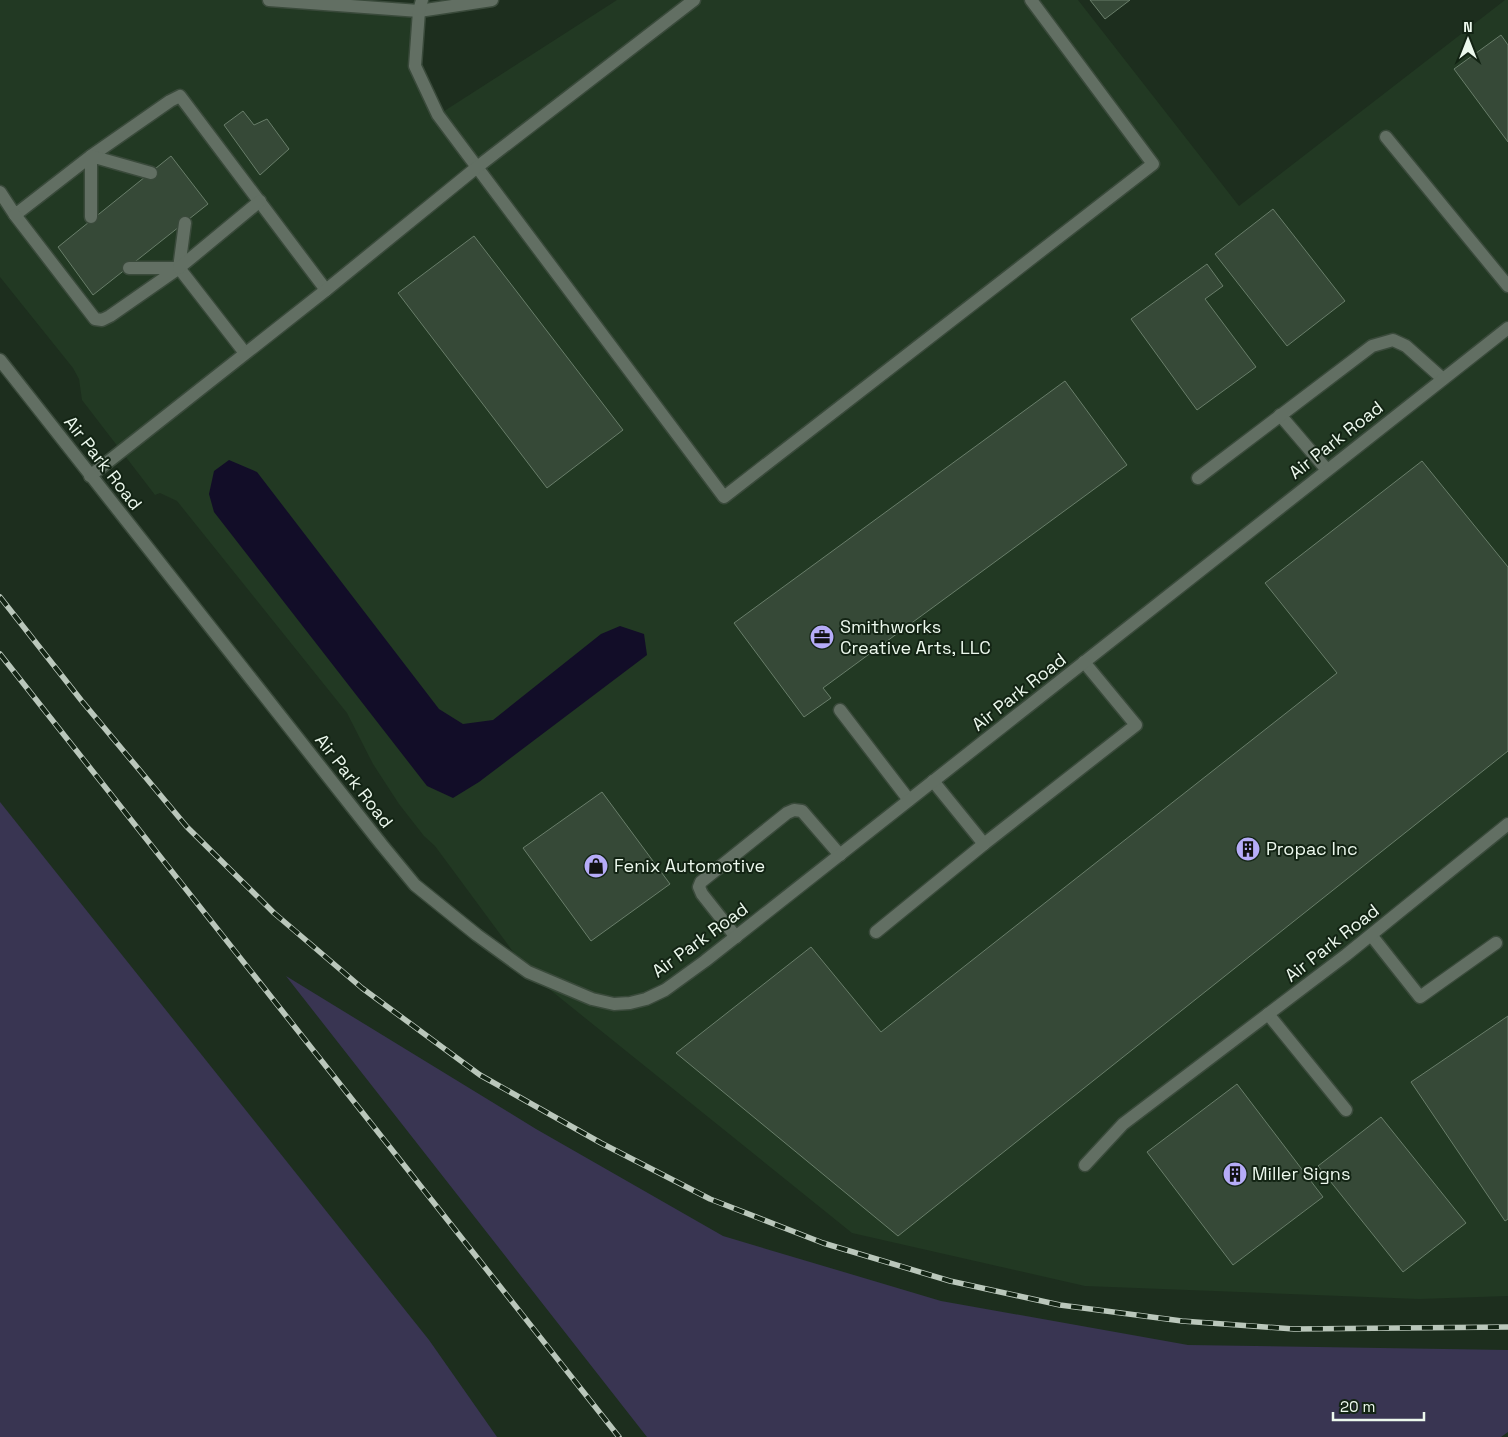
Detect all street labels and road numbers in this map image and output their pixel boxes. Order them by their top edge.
street label: Air Park Road [1284,396,1387,484]
street label: Air Park Road [59,411,147,514]
street label: Air Park Road [967,648,1070,736]
street label: Air Park Road [310,729,398,832]
street label: Air Park Road [647,897,752,982]
street label: Air Park Road [1280,899,1383,987]

